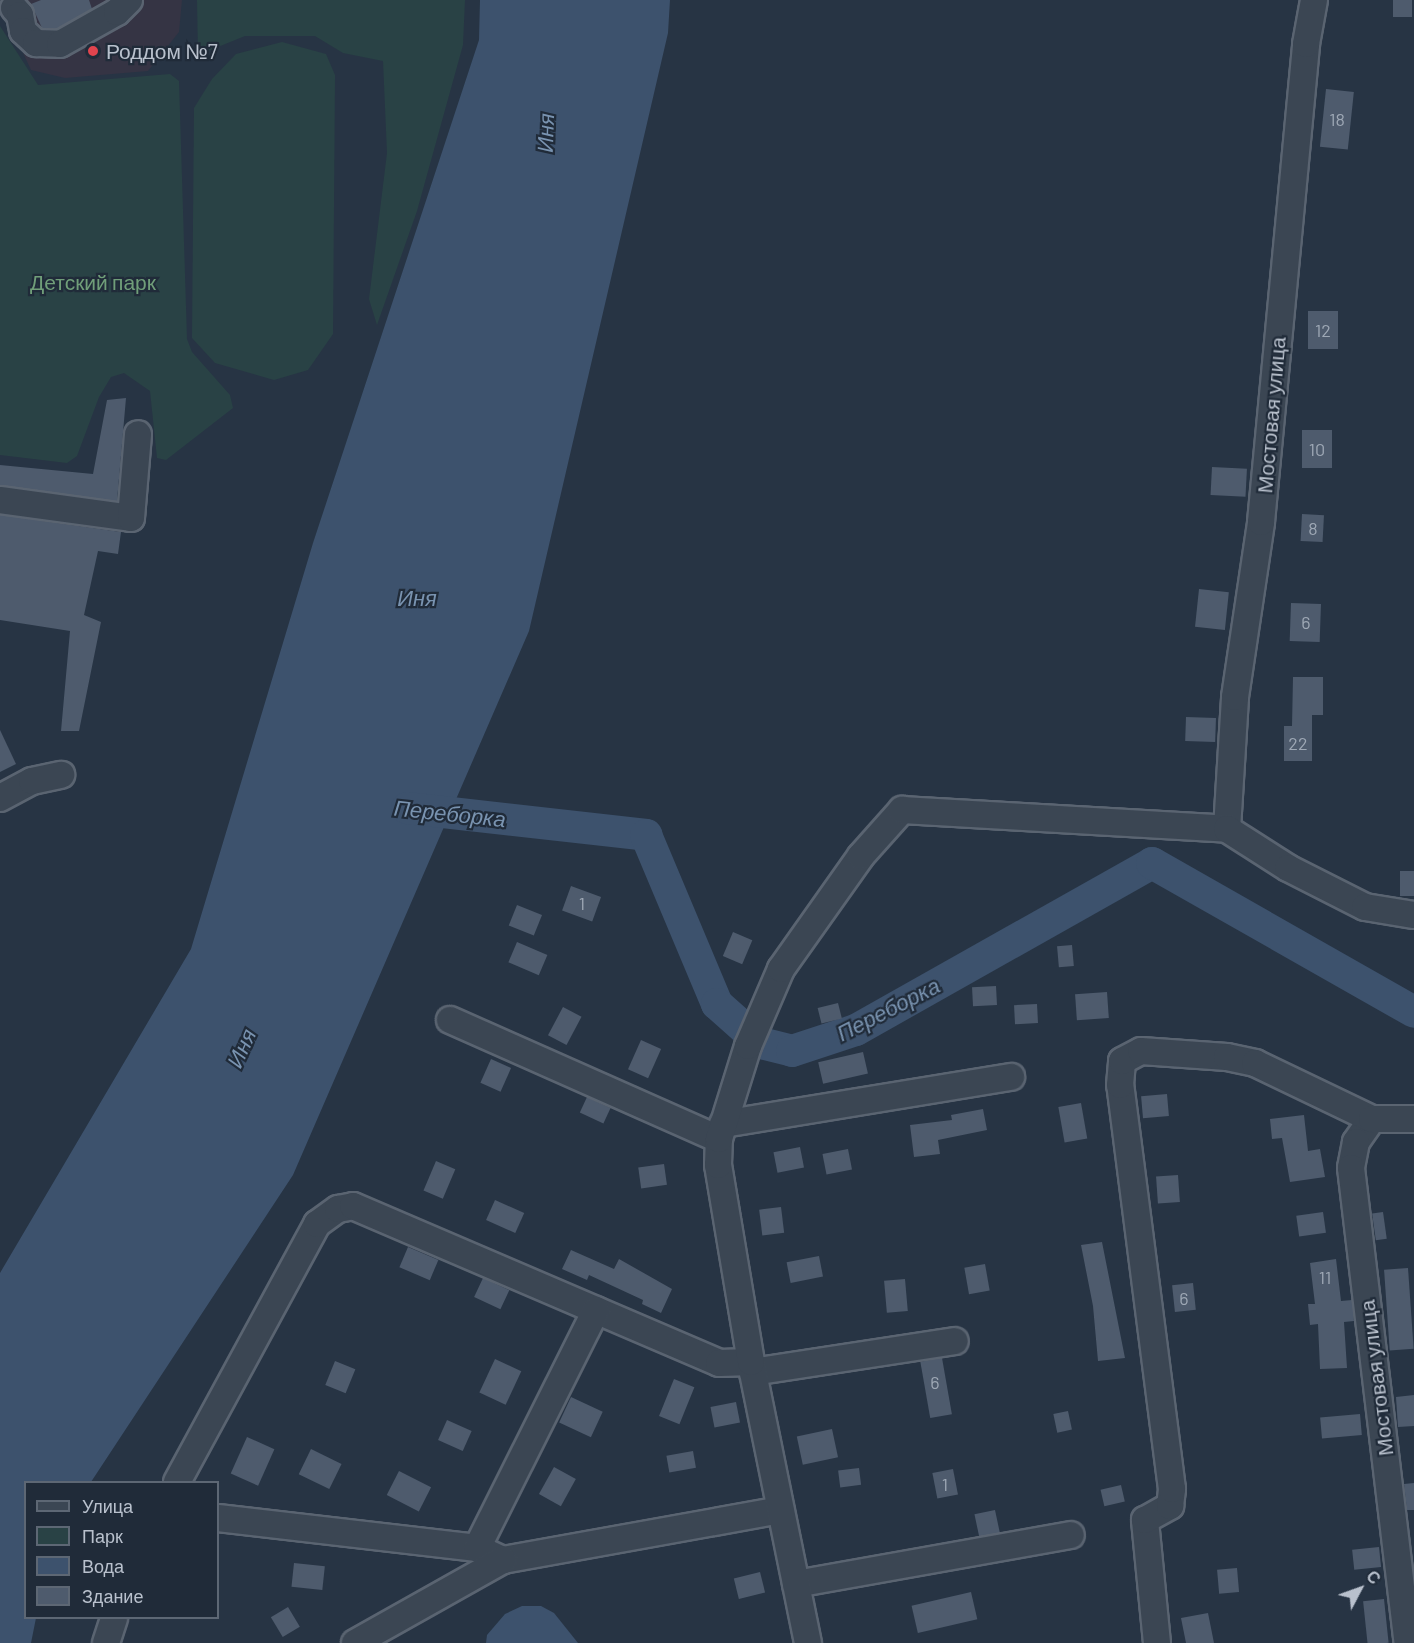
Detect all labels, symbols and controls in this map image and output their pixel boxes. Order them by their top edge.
place label: Роддом №7 [106,38,218,64]
marker: Роддом №7 [84,42,102,60]
house number: 18 [1329,108,1345,130]
water label: Иня [531,113,559,153]
park label: Детский парк [30,269,156,295]
house number: 12 [1315,319,1331,341]
street label: Мостовая улица [1252,336,1290,494]
house number: 10 [1309,438,1325,460]
house number: 8 [1308,517,1318,539]
water label: Иня [397,585,437,611]
house number: 6 [1301,611,1311,633]
house number: 22 [1288,732,1308,754]
water label: Переборка [393,794,507,832]
house number: 1 [579,892,585,914]
water label: Переборка [832,972,944,1046]
water label: Иня [221,1025,261,1071]
house number: 11 [1319,1266,1331,1288]
house number: 6 [1179,1287,1189,1309]
street label: Мостовая улица [1354,1299,1398,1457]
house number: 6 [930,1371,940,1393]
house number: 1 [942,1473,948,1495]
legend [24,1481,219,1619]
text: Улица [82,1495,133,1517]
text: Парк [82,1525,123,1547]
text: Вода [82,1555,124,1577]
north arrow [1330,1559,1390,1619]
text: С [1363,1566,1385,1587]
text: Здание [82,1585,143,1607]

